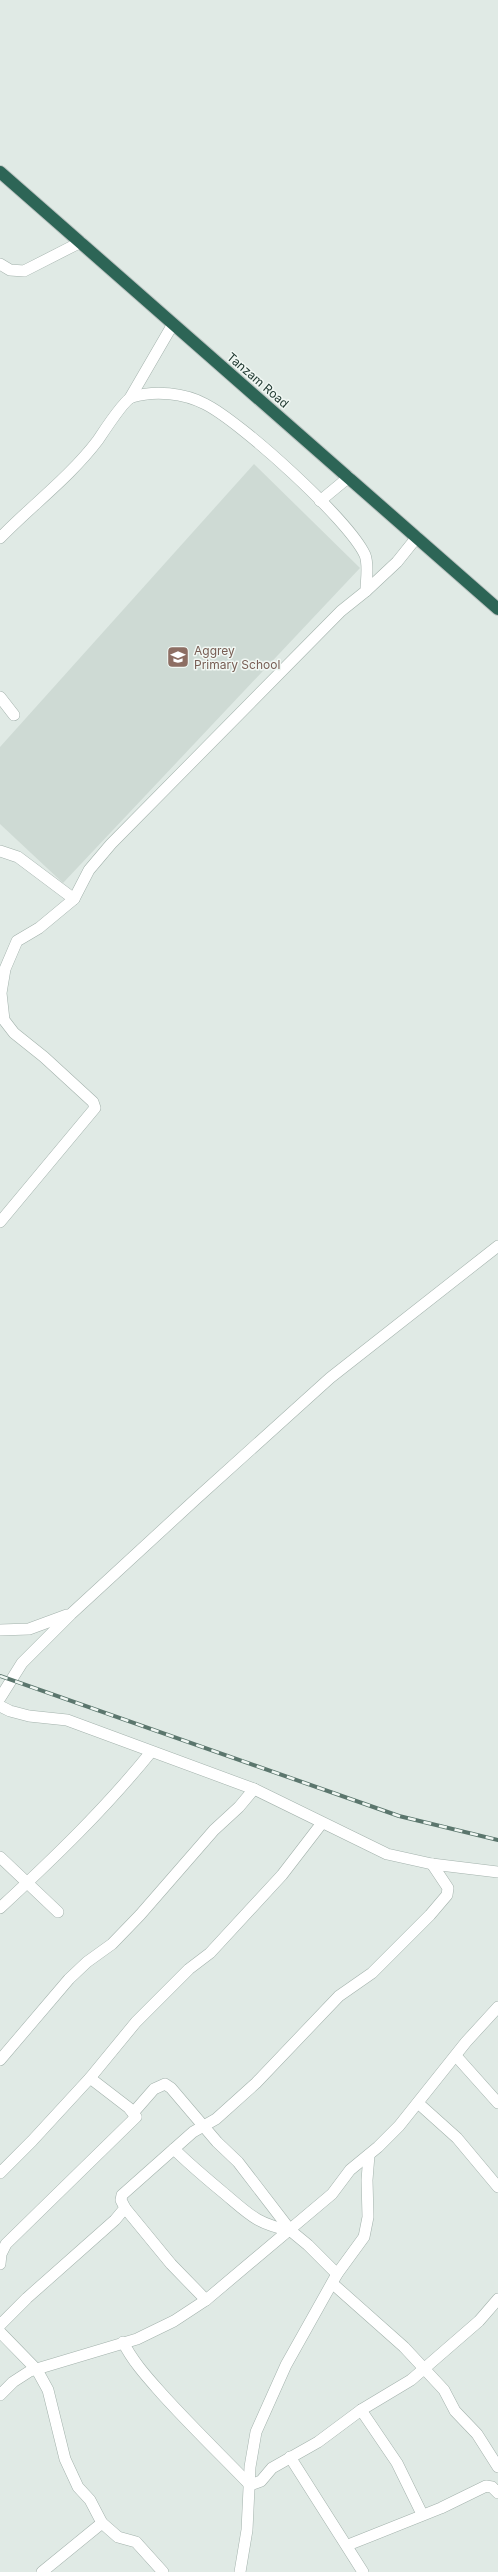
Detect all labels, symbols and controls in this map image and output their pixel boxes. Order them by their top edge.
street label: Tanzam Road [224,349,292,411]
place label: Aggrey Primary School [194,643,280,672]
school or university icon: Aggrey Primary School [165,644,191,670]

